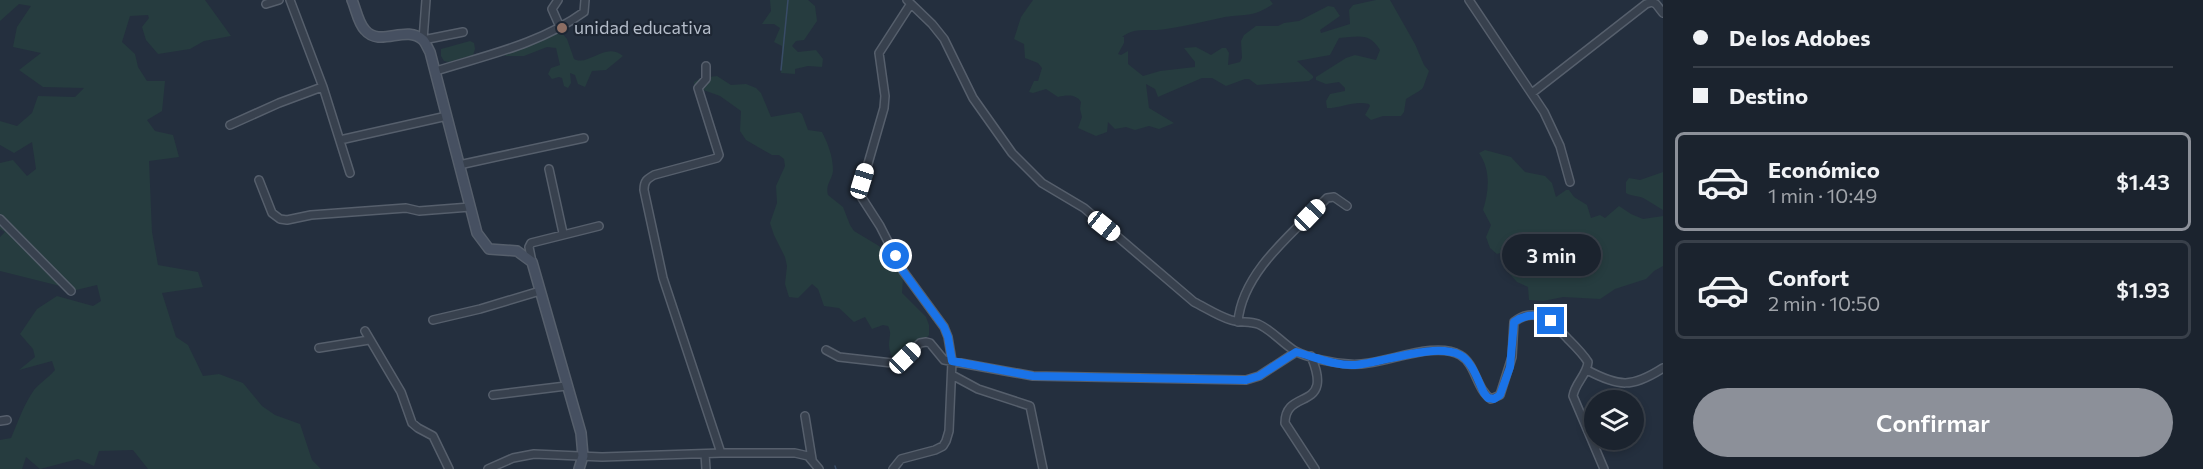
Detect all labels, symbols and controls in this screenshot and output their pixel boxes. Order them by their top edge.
place label: unidad educativa [574,16,711,38]
marker: unidad educativa [555,21,569,35]
text: De los Adobes [1729,24,1870,51]
text: Destino [1729,82,1808,109]
icon: car [1696,155,1750,209]
text: Económico [1768,156,1880,183]
car [848,161,876,201]
text: $1.43 [2116,168,2170,195]
text: 1 min · 10:49 [1768,183,1877,207]
car [1291,196,1329,234]
car [1084,208,1124,244]
callout: 3 min [1502,234,1600,276]
route start [882,242,909,269]
text: 3 min [1527,243,1576,267]
icon: car [1696,263,1750,317]
text: Confort [1768,264,1849,291]
text: $1.93 [2116,276,2170,303]
text: 2 min · 10:50 [1768,291,1880,315]
route end [1537,307,1564,334]
car [886,339,924,377]
button: Confirmar [1693,388,2173,457]
map controls [1584,390,1644,450]
button: layers [1584,390,1644,450]

